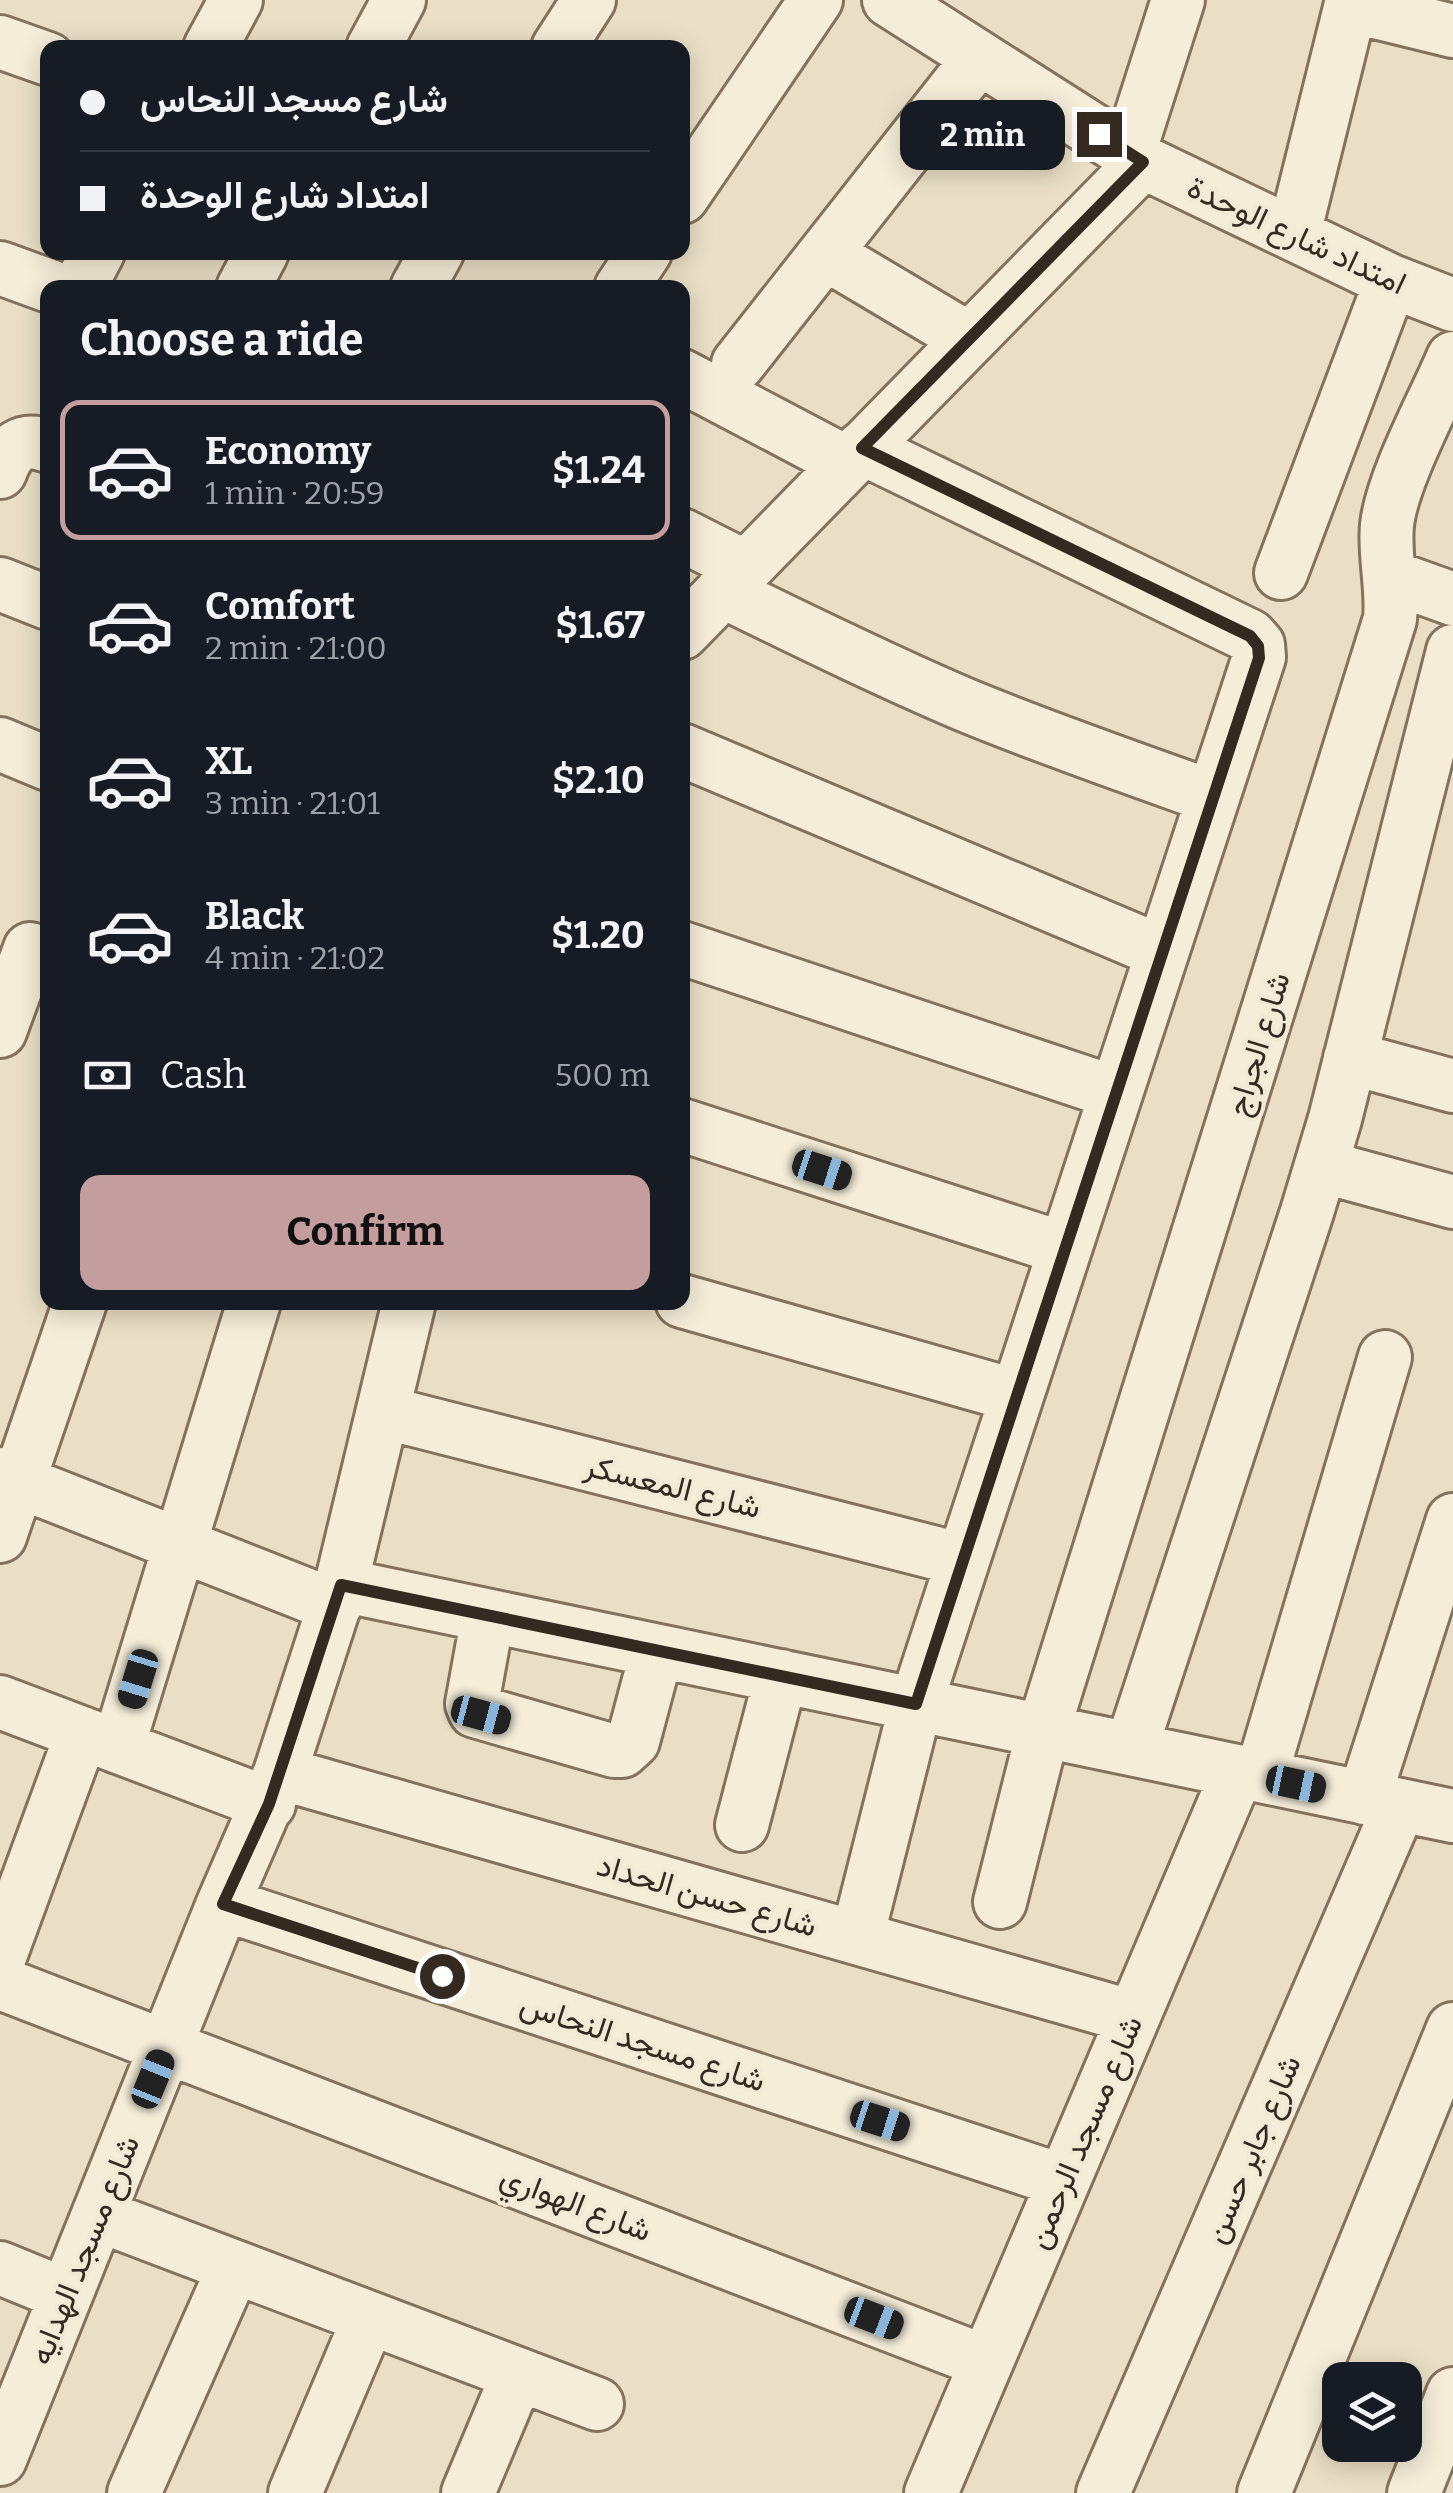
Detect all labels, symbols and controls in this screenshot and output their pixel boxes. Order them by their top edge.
text: شارع مسجد النحاس [140,76,448,122]
callout: 2 min [899,99,1064,169]
route end [1077,112,1122,157]
text: 2 min [940,116,1025,154]
street label: امتداد شارع الوحدة [1180,168,1412,305]
text: امتداد شارع الوحدة [140,172,429,218]
text: Choose a ride [80,313,363,367]
icon: car [85,425,175,515]
text: Economy [205,428,371,474]
text: $1.24 [552,447,645,493]
text: 1 min · 20:59 [205,474,384,512]
icon: car [85,580,175,670]
text: Comfort [205,583,355,629]
text: $1.67 [555,602,645,648]
text: 2 min · 21:00 [205,629,387,667]
icon: car [85,735,175,825]
text: XL [205,738,252,784]
text: $2.10 [552,757,645,803]
text: 3 min · 21:01 [205,784,380,822]
icon: car [85,890,175,980]
text: Black [205,893,304,939]
text: $1.20 [551,912,645,958]
text: 4 min · 21:02 [205,939,385,977]
street label: شارع الجراج [1218,968,1301,1121]
icon: cash [80,1048,135,1103]
text: Cash [160,1052,246,1098]
text: 500 m [555,1056,650,1094]
car [789,1146,855,1194]
button: Confirm [80,1175,650,1290]
street label: شارع المعسكر [579,1446,765,1529]
car [115,1646,161,1712]
car [448,1693,514,1737]
car [1264,1763,1328,1805]
street label: شارع حسن الحداد [592,1845,821,1947]
route start [420,1954,465,1999]
street label: شارع مسجد النحاس [515,1984,770,2102]
street label: شارع مسجد الرحمن [1018,2010,1153,2255]
car [128,2046,178,2112]
street label: شارع جابر حسن [1195,2049,1311,2250]
car [847,2097,913,2145]
street label: شارع مسجد الهدايه [21,2130,150,2371]
street label: شارع الهواري [493,2157,657,2256]
car [841,2293,907,2343]
map controls [1322,2362,1422,2462]
button: layers [1322,2362,1422,2462]

